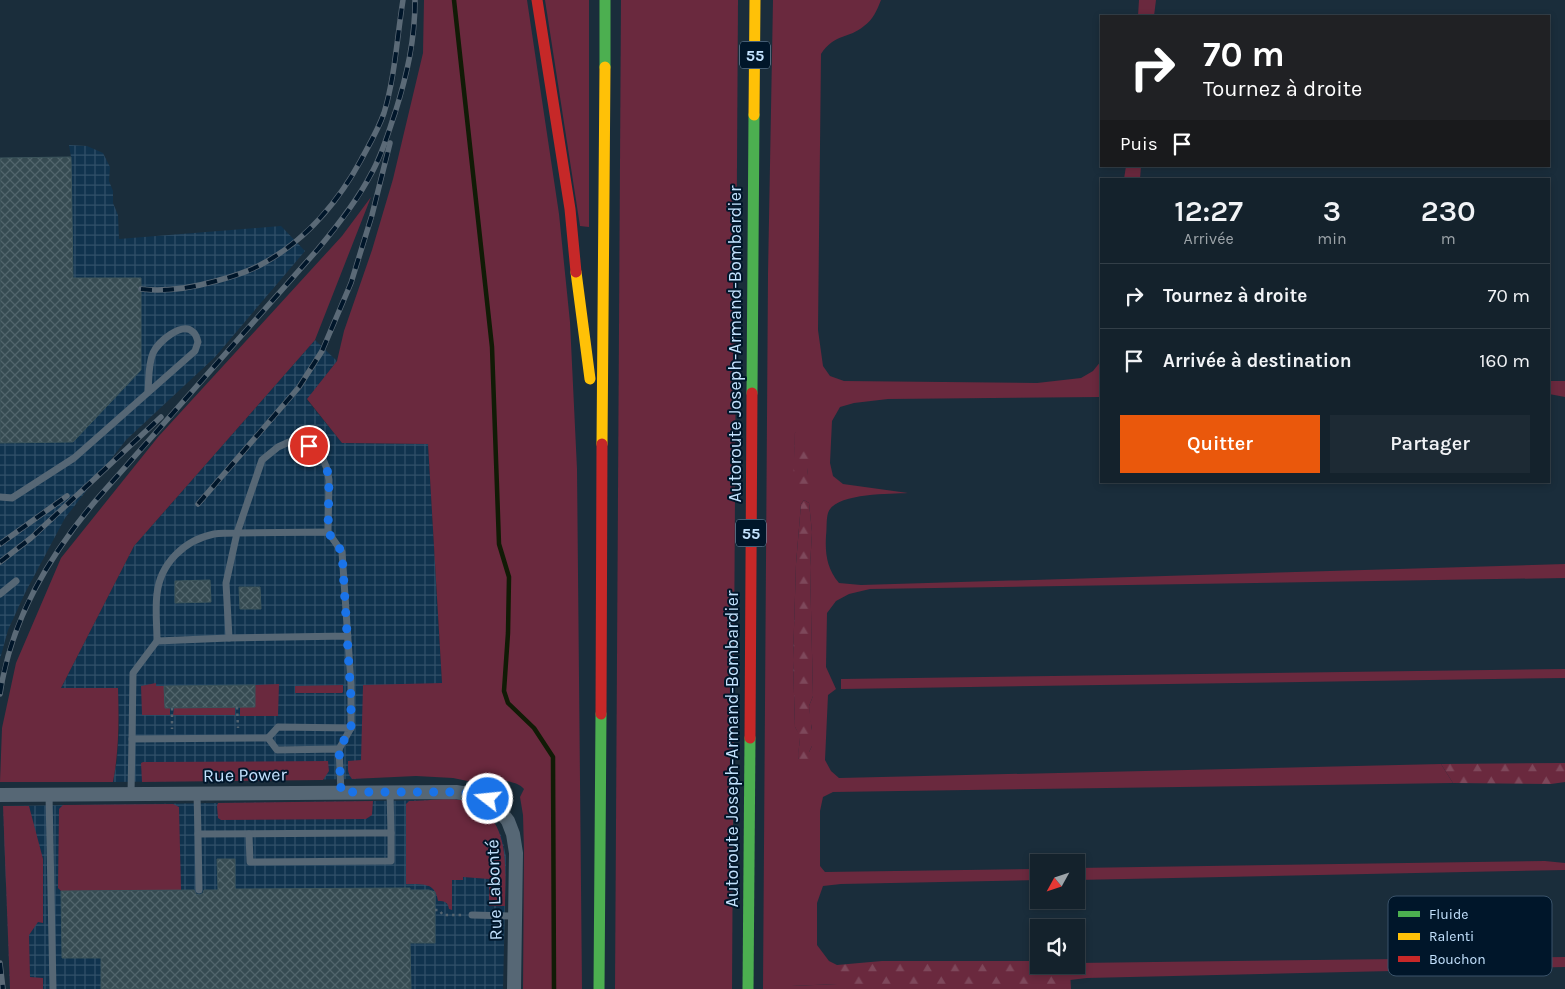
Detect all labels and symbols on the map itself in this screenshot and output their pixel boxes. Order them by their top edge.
road number: 55 [740,42,770,68]
street label: Autoroute Joseph-Armand-Bombardier [724,185,746,502]
pin [288,425,330,467]
road number: 55 [736,520,766,546]
street label: Autoroute Joseph-Armand-Bombardier [721,590,743,907]
street label: Rue Power [203,763,288,787]
position arrow [461,772,513,824]
street label: Rue Labonté [481,839,507,941]
north arrow [1030,854,1085,909]
legend [1388,896,1552,976]
text: Fluide [1429,906,1468,923]
text: Ralenti [1429,928,1474,945]
text: Bouchon [1429,951,1486,968]

